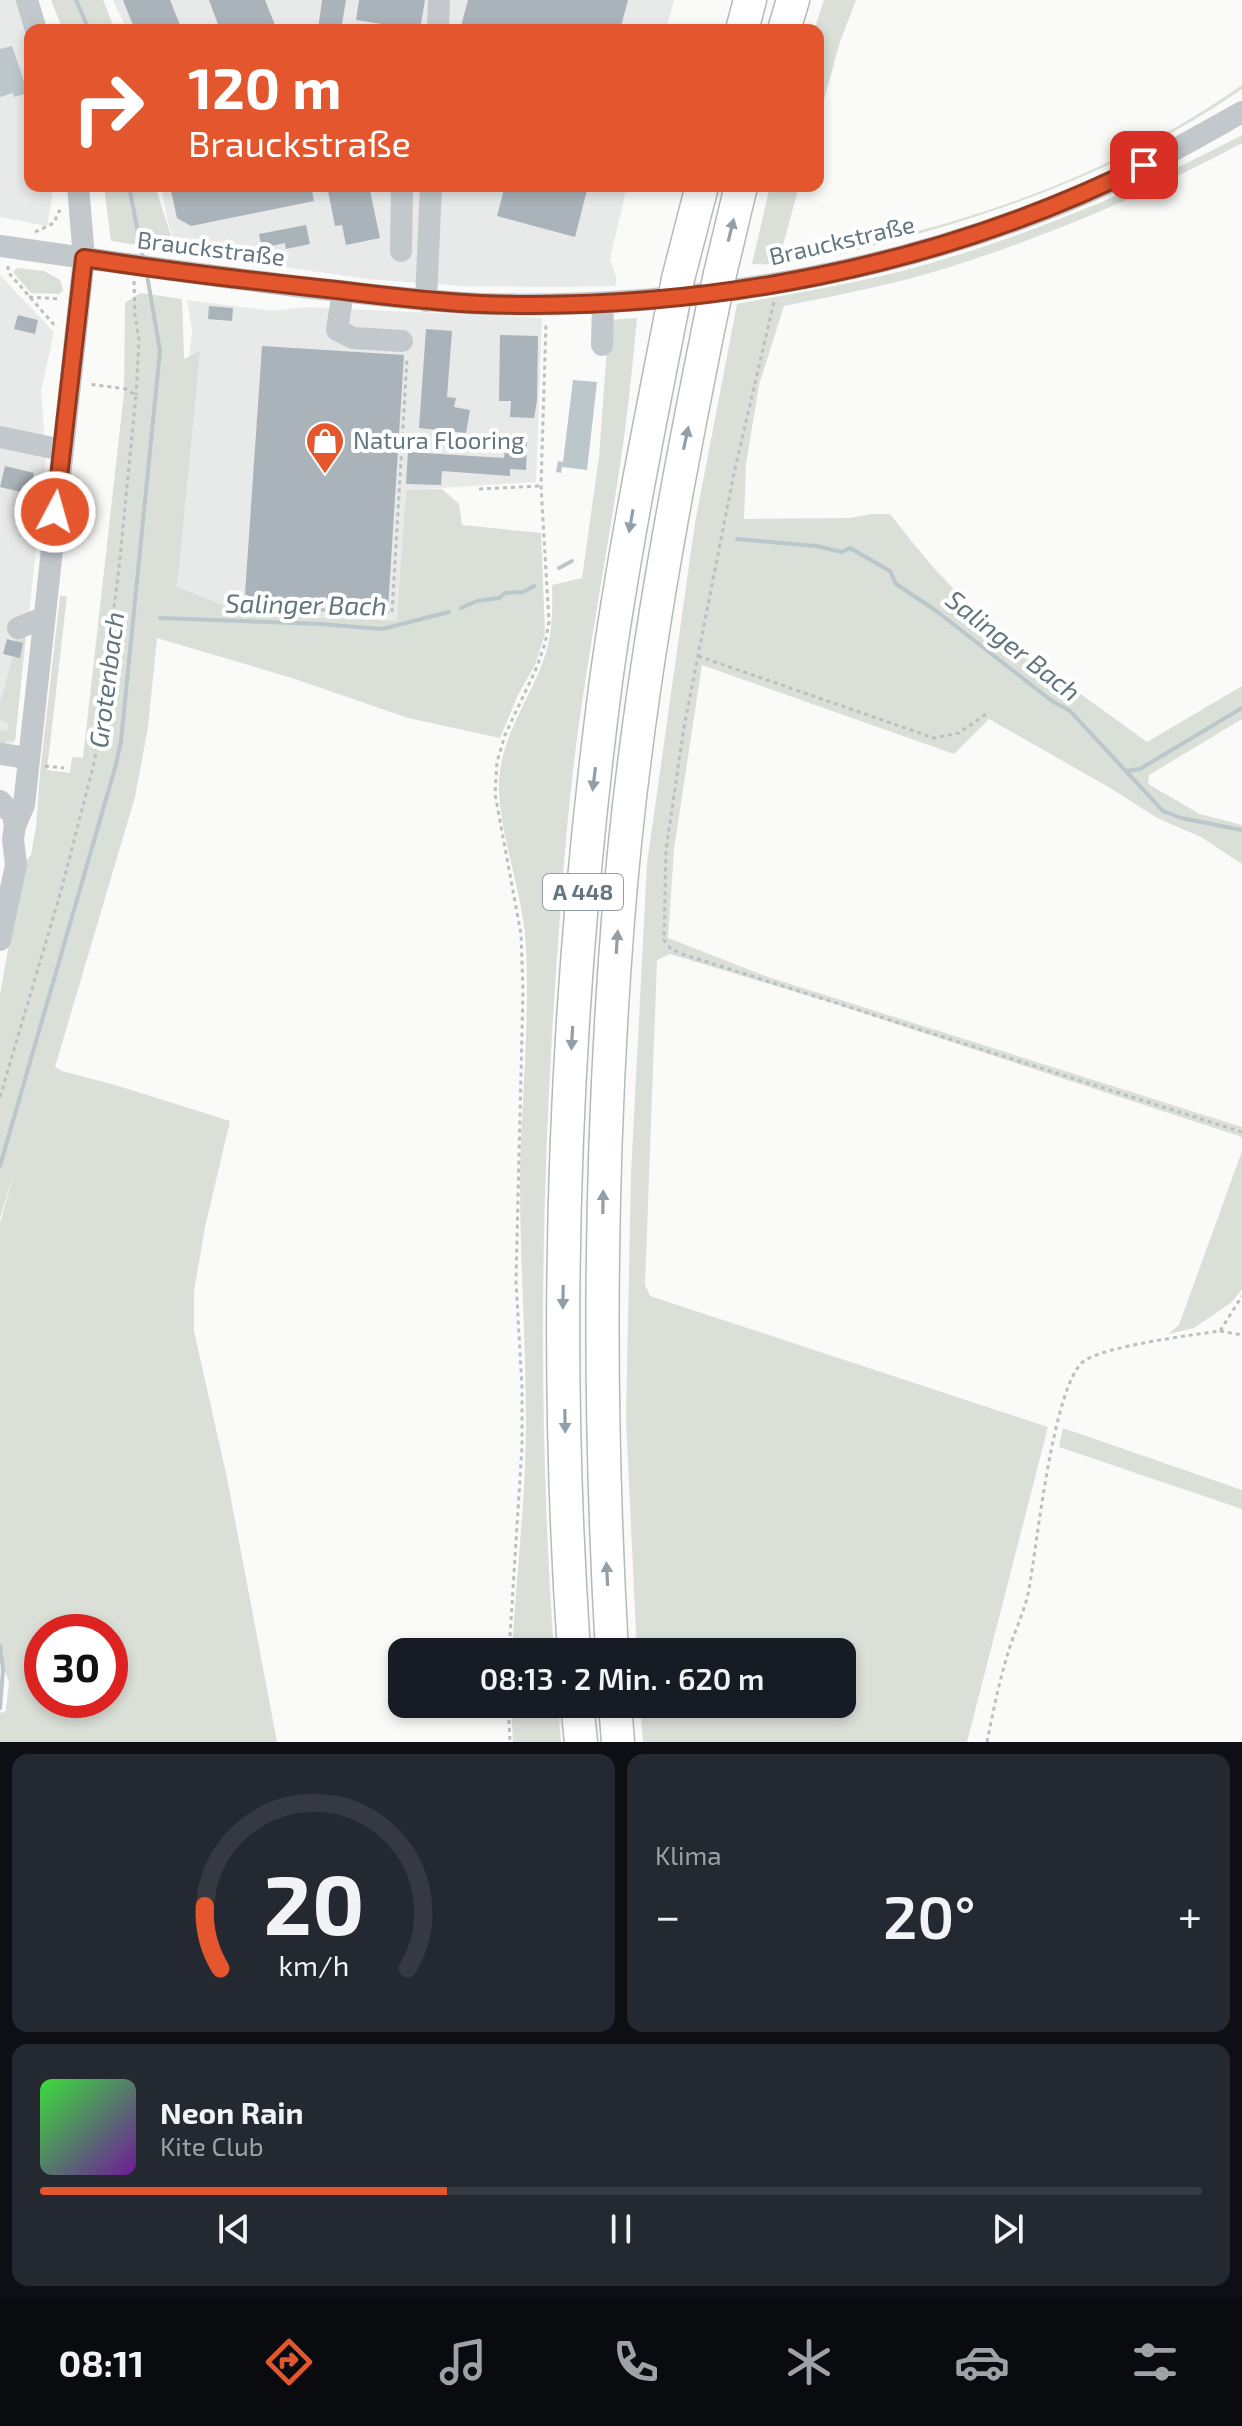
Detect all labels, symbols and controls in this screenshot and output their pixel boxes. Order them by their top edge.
text: 120 m [188,53,342,120]
icon: right [56,56,160,160]
text: Brauckstraße [188,121,411,164]
pin [1110,131,1178,199]
icon: arrive [1122,143,1166,187]
street label: Brauckstraße [766,209,917,270]
one-way arrow [725,218,737,243]
street label: Brauckstraße [136,224,287,271]
shop icon: Natura Flooring [304,420,346,475]
place label: Natura Flooring [353,425,524,454]
one-way arrow [680,425,693,450]
position arrow [13,470,97,554]
one-way arrow [625,509,637,534]
water label: Salinger Bach [941,583,1087,707]
water label: Salinger Bach [225,587,387,620]
water label: Grotenbach [82,610,129,750]
one-way arrow [588,767,601,792]
road number: A 448 [543,874,623,910]
one-way arrow [611,929,624,954]
one-way arrow [565,1026,578,1051]
one-way arrow [597,1189,609,1214]
one-way arrow [557,1285,569,1310]
one-way arrow [558,1409,571,1434]
one-way arrow [601,1561,614,1586]
speed limit sign: 30 [24,1614,128,1718]
text: 08:13 · 2 Min. · 620 m [480,1660,764,1696]
text: Klima [655,1839,722,1870]
text: 20 [263,1852,364,1952]
text: 20° [883,1879,976,1951]
text: − [655,1888,681,1941]
text: + [1178,1888,1202,1941]
text: km/h [278,1947,349,1982]
text: Neon Rain [160,2094,304,2130]
text: Kite Club [160,2130,264,2161]
icon: previous [212,2207,256,2251]
icon: pause [599,2207,643,2251]
icon: next [986,2207,1030,2251]
icon: directions [261,2334,317,2390]
icon: music [435,2334,491,2390]
icon: phone [608,2334,664,2390]
icon: climate [781,2334,837,2390]
icon: car [954,2334,1010,2390]
icon: filters [1127,2334,1183,2390]
text: 08:11 [59,2341,144,2384]

